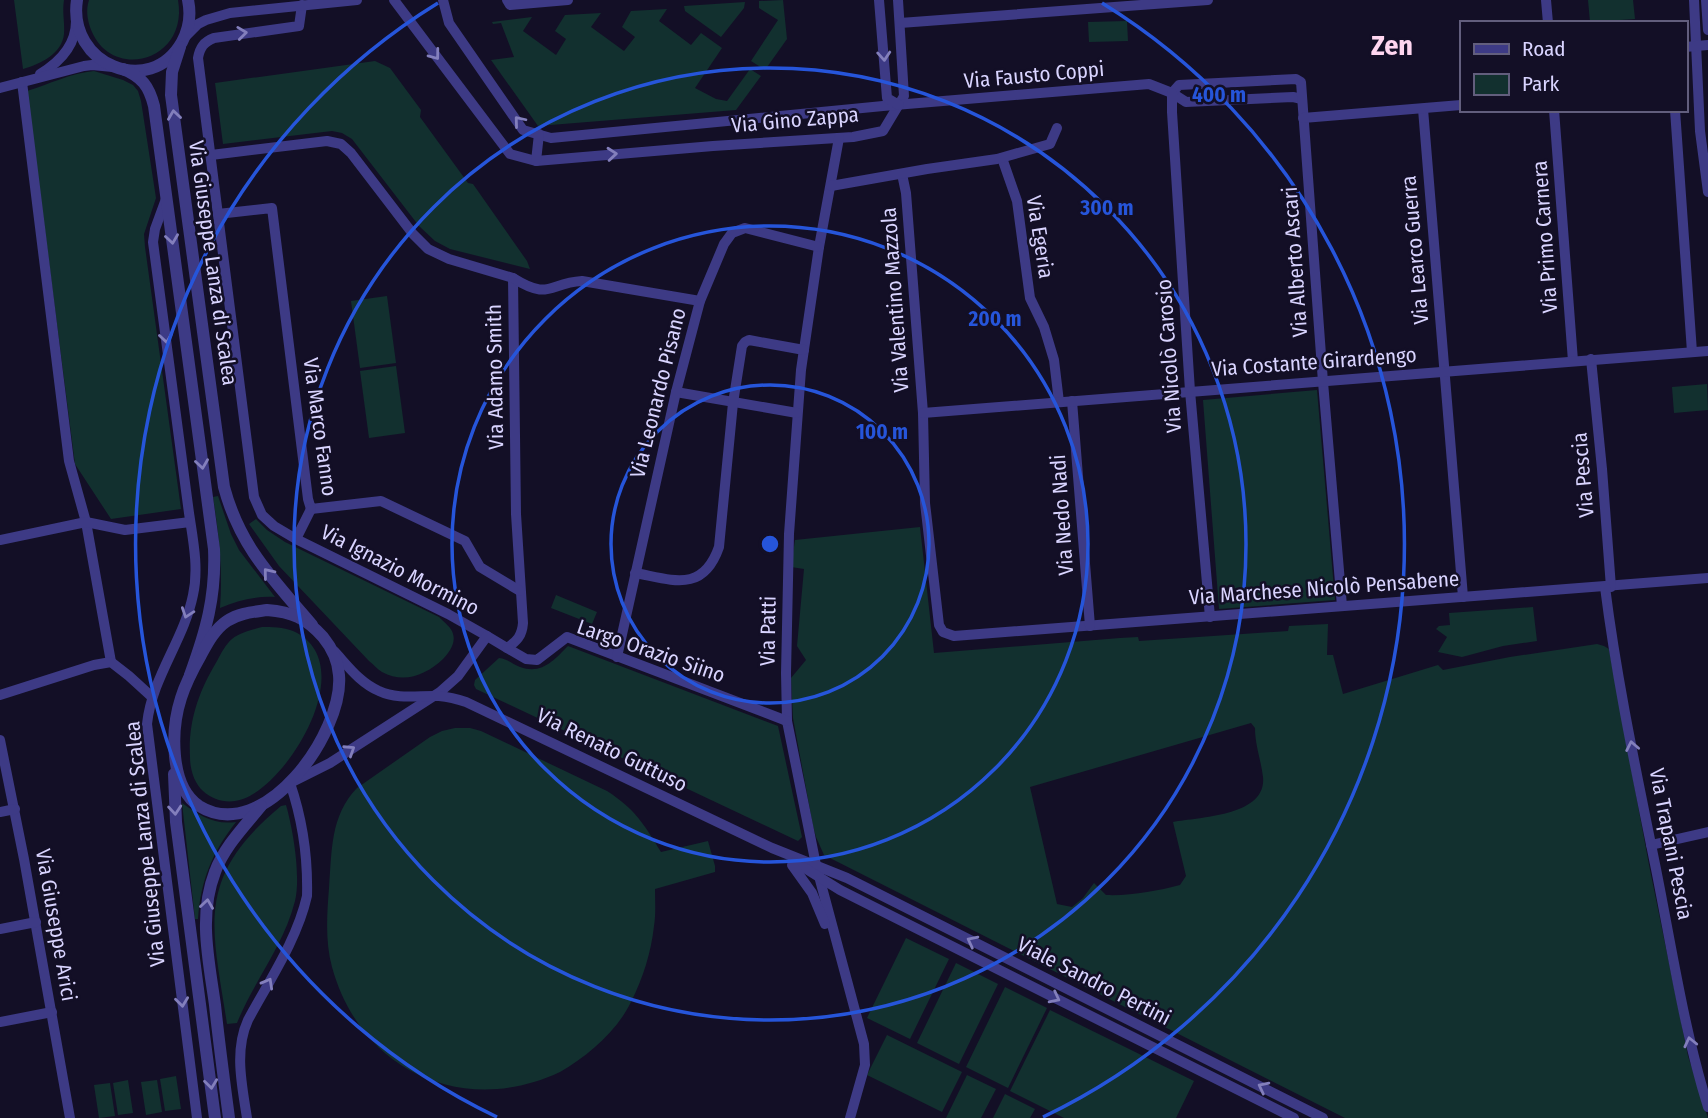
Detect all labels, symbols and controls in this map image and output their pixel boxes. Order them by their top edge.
legend [1460,21,1687,112]
one-way arrow [237,26,248,41]
district label: Zen [1371,29,1413,62]
text: Road [1522,36,1566,62]
one-way arrow [427,47,440,59]
one-way arrow [876,51,891,62]
street label: Via Fausto Coppi [963,56,1105,94]
text: Park [1522,71,1560,97]
text: 400 m [1192,82,1246,108]
street label: Via Gino Zappa [730,101,860,139]
one-way arrow [167,109,182,121]
one-way arrow [515,117,527,130]
street label: Via Giuseppe Lanza di Scalea [183,139,243,387]
one-way arrow [606,147,618,162]
street label: Via Primo Carnera [1527,160,1563,314]
street label: Via Learco Guerra [1396,174,1434,326]
street label: Via Alberto Ascari [1277,186,1313,338]
street label: Via Egeria [1021,194,1059,280]
text: 300 m [1079,195,1134,221]
street label: Via Valentino Mazzola [876,206,914,394]
one-way arrow [164,233,179,245]
street label: Via Nicolò Carosio [1151,278,1187,434]
street label: Via Adamo Smith [481,304,509,450]
street label: Via Leonardo Pisano [624,305,692,481]
text: 200 m [967,306,1022,332]
one-way arrow [158,333,173,344]
street label: Via Costante Girardengo [1210,342,1418,382]
street label: Via Marco Fanno [297,356,343,498]
text: 100 m [856,419,908,445]
street label: Via Pescia [1566,431,1600,519]
street label: Via Nedo Nadi [1045,454,1079,576]
one-way arrow [195,458,210,470]
street label: Via Ignazio Mormino [316,519,484,621]
centre of rings [758,532,782,556]
street label: Via Marchese Nicolò Pensabene [1188,566,1460,610]
one-way arrow [263,568,276,580]
street label: Via Patti [754,596,782,666]
one-way arrow [181,606,195,619]
street label: Largo Orazio Siino [574,614,728,688]
street label: Via Renato Guttuso [532,702,692,798]
street label: Via Giuseppe Lanza di Scalea [119,720,171,968]
one-way arrow [1625,740,1640,752]
one-way arrow [342,745,355,758]
street label: Via Trapani Pescia [1644,766,1698,922]
one-way arrow [167,805,182,816]
street label: Via Giuseppe Arici [30,847,82,1003]
one-way arrow [199,899,214,910]
street label: Viale Sandro Pertini [1013,931,1175,1031]
one-way arrow [967,935,979,949]
one-way arrow [260,978,273,990]
one-way arrow [1048,989,1060,1003]
one-way arrow [175,996,190,1008]
one-way arrow [1684,1036,1698,1048]
one-way arrow [203,1078,218,1090]
one-way arrow [1257,1082,1270,1096]

